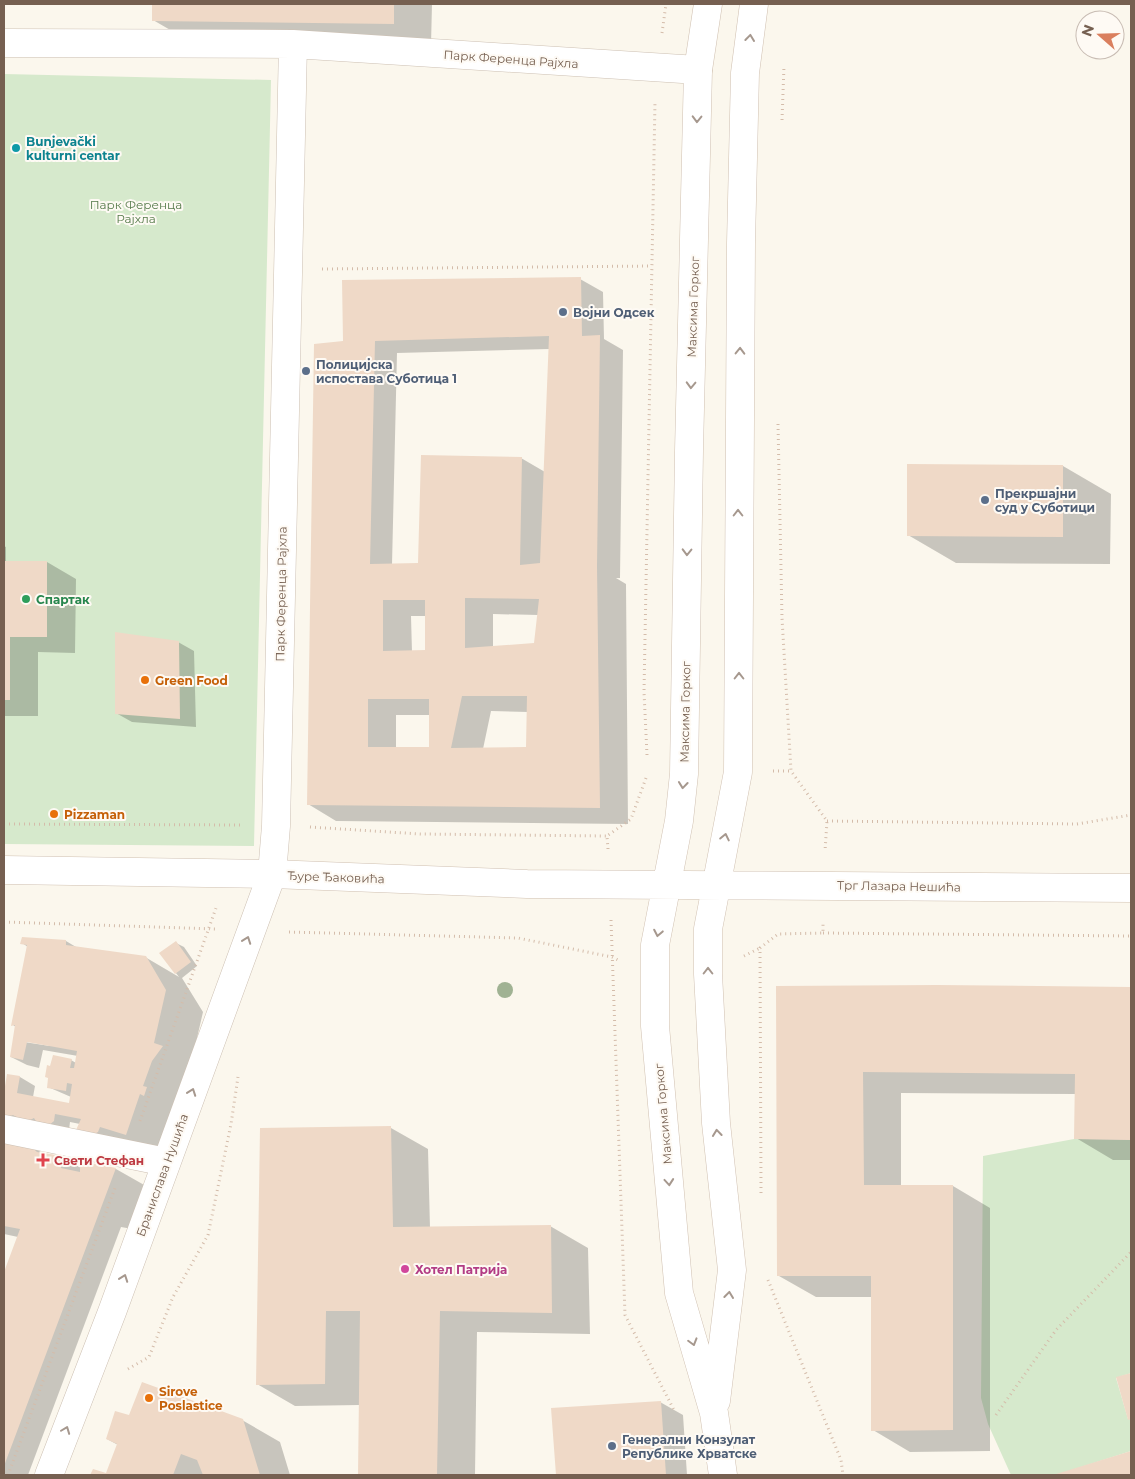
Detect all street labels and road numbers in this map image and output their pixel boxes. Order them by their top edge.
street label: Парк Ференца Рајхла [443,47,579,71]
street label: Максима Горког [684,256,702,358]
street label: Парк Ференца Рајхла [272,526,290,662]
street label: Максима Горког [677,661,693,763]
street label: Ђуре Ђаковића [287,868,385,886]
street label: Трг Лазара Нешића [837,877,961,895]
street label: Максима Горког [651,1063,675,1165]
street label: Бранислава Нушића [133,1111,191,1239]

